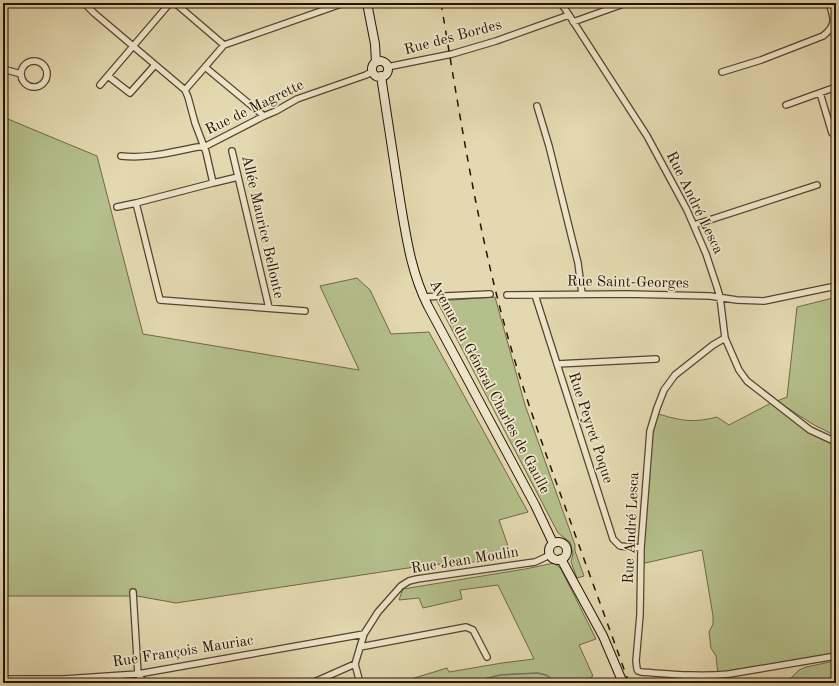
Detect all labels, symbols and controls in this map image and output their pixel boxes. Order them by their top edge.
street label: Rue des Bordes [403,18,503,58]
street label: Rue de Magrette [203,78,307,138]
street label: Rue André Lesca [663,149,726,257]
street label: Allée Maurice Bellonte [238,154,286,300]
street label: Rue Saint-Georges [567,274,689,292]
street label: Avenue du Général Charles de Gaulle [426,278,552,497]
street label: Rue Peyret Poque [565,371,615,486]
street label: Rue André Lesca [622,471,642,584]
street label: Rue Jean Moulin [410,545,520,577]
street label: Rue François Mauriac [111,633,255,671]

